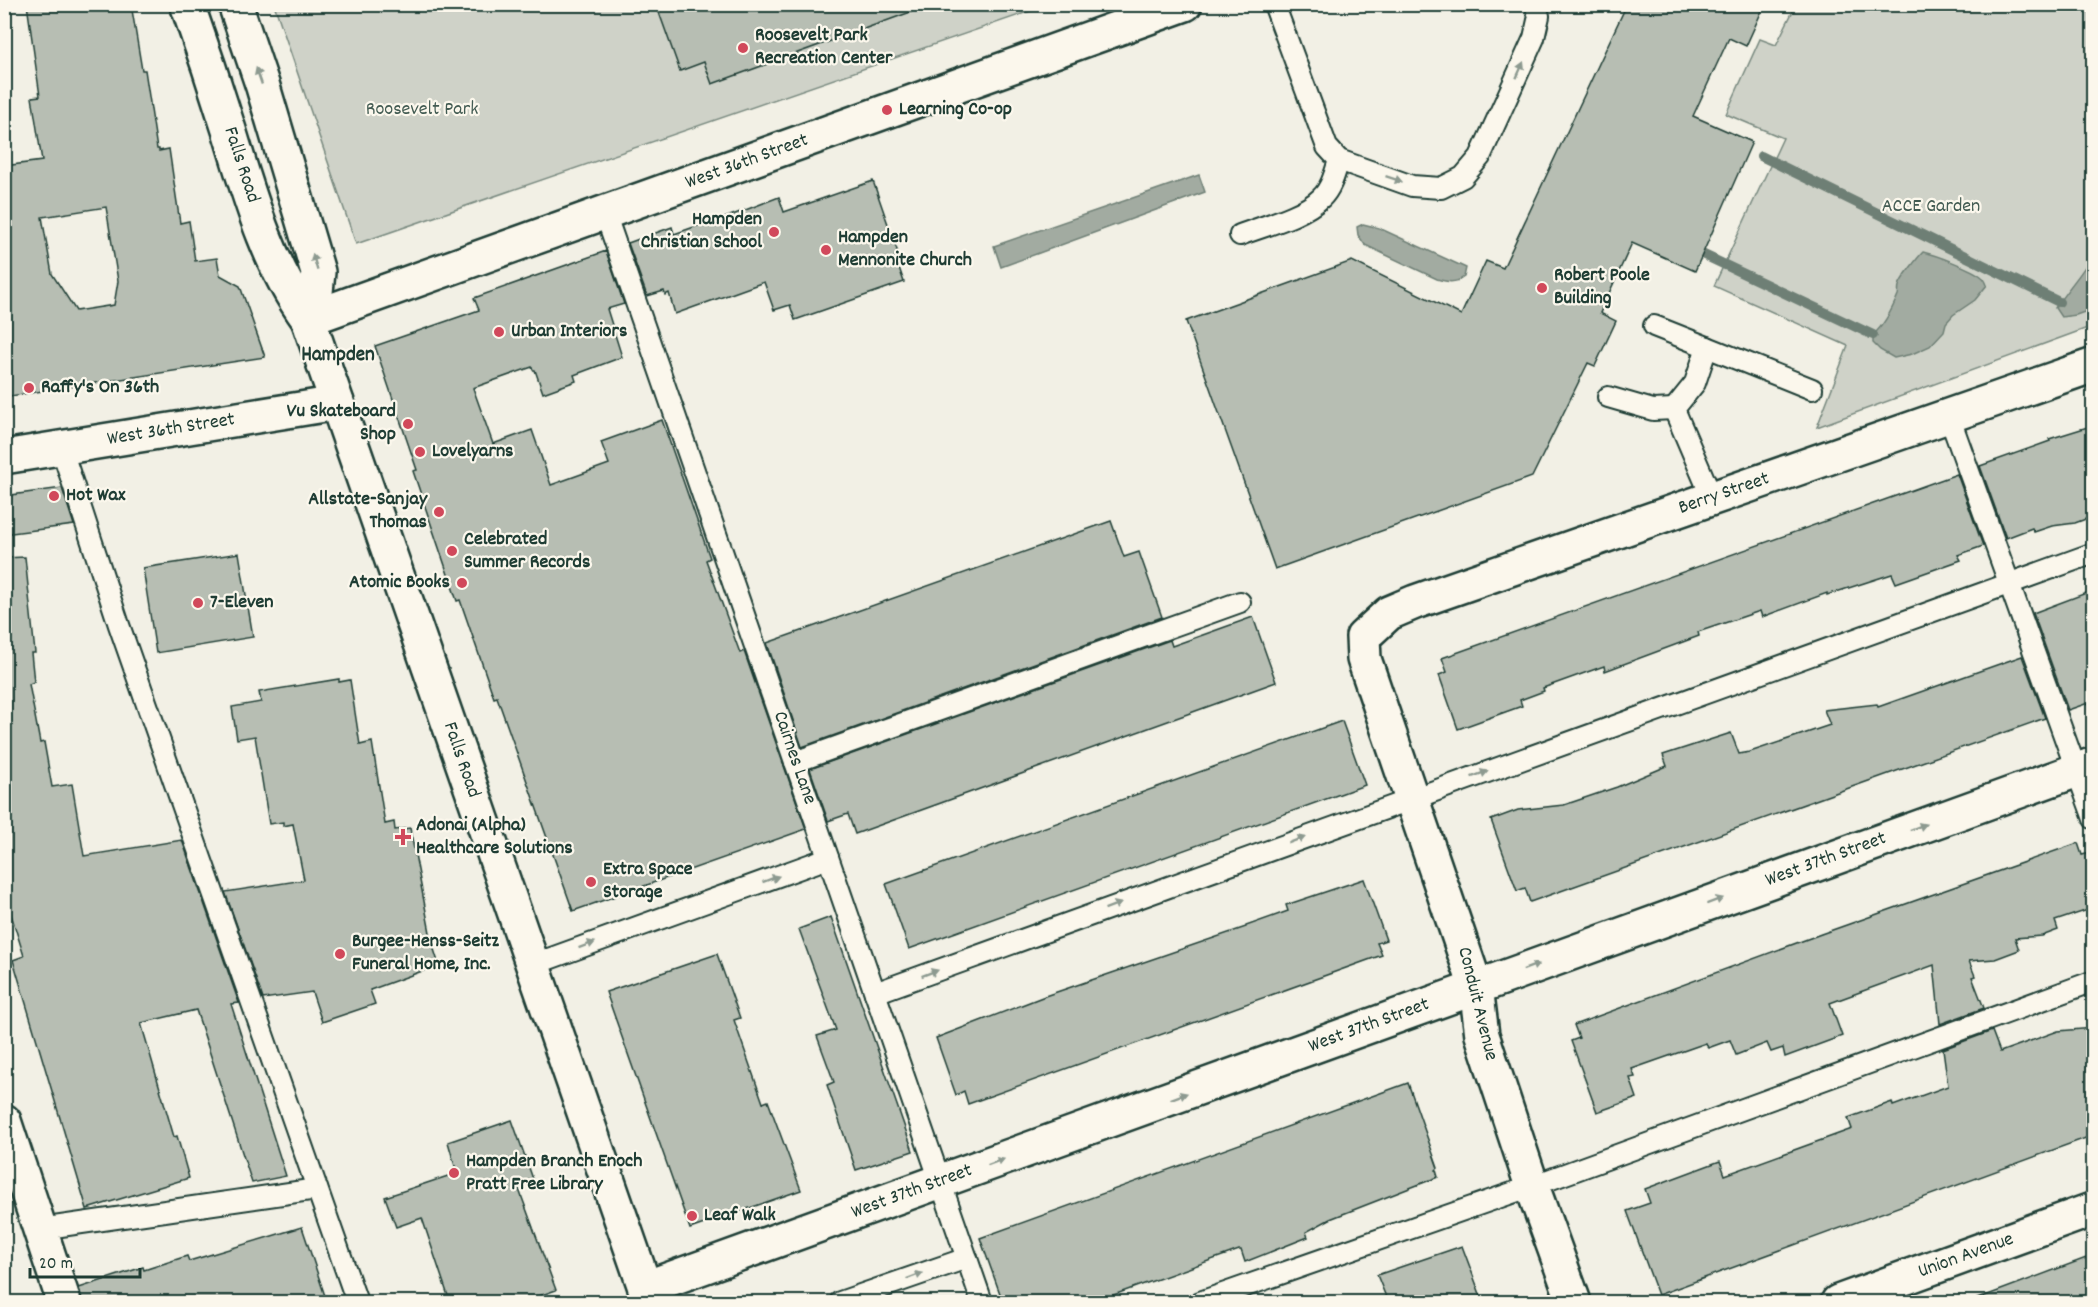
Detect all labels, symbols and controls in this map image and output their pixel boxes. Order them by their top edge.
place label: Roosevelt Park Recreation Center [755,22,893,73]
marker: Roosevelt Park Recreation Center [736,41,750,55]
one-way arrow [1515,60,1525,78]
one-way arrow [254,67,264,85]
park label: Roosevelt Park [366,96,478,124]
place label: Learning Co-op [899,96,1012,124]
marker: Learning Co-op [880,103,894,117]
street label: Falls Road [216,123,266,207]
street label: West 36th Street [682,127,812,197]
one-way arrow [1385,175,1403,185]
park label: ACCE Garden [1882,193,1980,221]
place label: Hampden Christian School [641,206,762,257]
place label: Hampden Mennonite Church [838,224,972,275]
marker: Hampden Christian School [767,225,781,239]
marker: Hampden Mennonite Church [819,243,833,257]
one-way arrow [310,253,319,271]
place label: Robert Poole Building [1554,262,1650,313]
marker: Robert Poole Building [1535,281,1549,295]
place label: Urban Interiors [511,318,627,346]
marker: Urban Interiors [492,325,506,339]
district label: Hampden [301,341,375,371]
place label: Raffy's On 36th [41,374,159,402]
marker: Raffy's On 36th [22,381,36,395]
place label: Vu Skateboard Shop [287,398,396,449]
street label: West 36th Street [105,406,237,454]
marker: Vu Skateboard Shop [401,417,415,431]
place label: Lovelyarns [432,438,514,466]
marker: Lovelyarns [413,445,427,459]
street label: Berry Street [1675,465,1773,523]
place label: Hot Wax [66,482,126,510]
place label: Allstate-Sanjay Thomas [308,486,428,537]
marker: Hot Wax [47,489,61,503]
marker: Allstate-Sanjay Thomas [432,505,446,519]
place label: Celebrated Summer Records [464,526,590,577]
marker: Celebrated Summer Records [445,544,459,558]
place label: Atomic Books [349,569,450,597]
marker: Atomic Books [455,576,469,590]
place label: 7-Eleven [210,589,274,617]
marker: 7-Eleven [191,596,205,610]
street label: Cairnes Lane [765,708,823,809]
street label: Falls Road [435,718,487,802]
one-way arrow [1471,768,1489,778]
place label: Adonai (Alpha) Healthcare Solutions [416,812,573,863]
one-way arrow [1909,822,1927,832]
street label: West 37th Street [1762,825,1890,895]
marker: Adonai (Alpha) Healthcare Solutions [394,828,412,846]
one-way arrow [1288,834,1306,844]
place label: Extra Space Storage [603,856,693,907]
one-way arrow [762,873,780,883]
marker: Extra Space Storage [584,875,598,889]
one-way arrow [1706,895,1724,905]
one-way arrow [1104,901,1122,911]
place label: Burgee-Henss-Seitz Funeral Home, Inc. [352,928,499,979]
one-way arrow [578,940,596,949]
street label: Conduit Avenue [1449,944,1505,1064]
marker: Burgee-Henss-Seitz Funeral Home, Inc. [333,947,347,961]
one-way arrow [1523,962,1541,972]
one-way arrow [921,967,939,977]
street label: West 37th Street [1305,991,1433,1061]
one-way arrow [1170,1090,1188,1100]
place label: Hampden Branch Enoch Pratt Free Library [466,1148,642,1199]
street label: West 37th Street [848,1157,976,1227]
one-way arrow [987,1157,1005,1167]
marker: Hampden Branch Enoch Pratt Free Library [447,1166,461,1180]
place label: Leaf Walk [704,1202,776,1230]
marker: Leaf Walk [685,1209,699,1223]
street label: Union Avenue [1914,1226,2018,1286]
scale bar [30,1241,140,1279]
text: 20 m [39,1252,73,1277]
one-way arrow [906,1270,924,1280]

